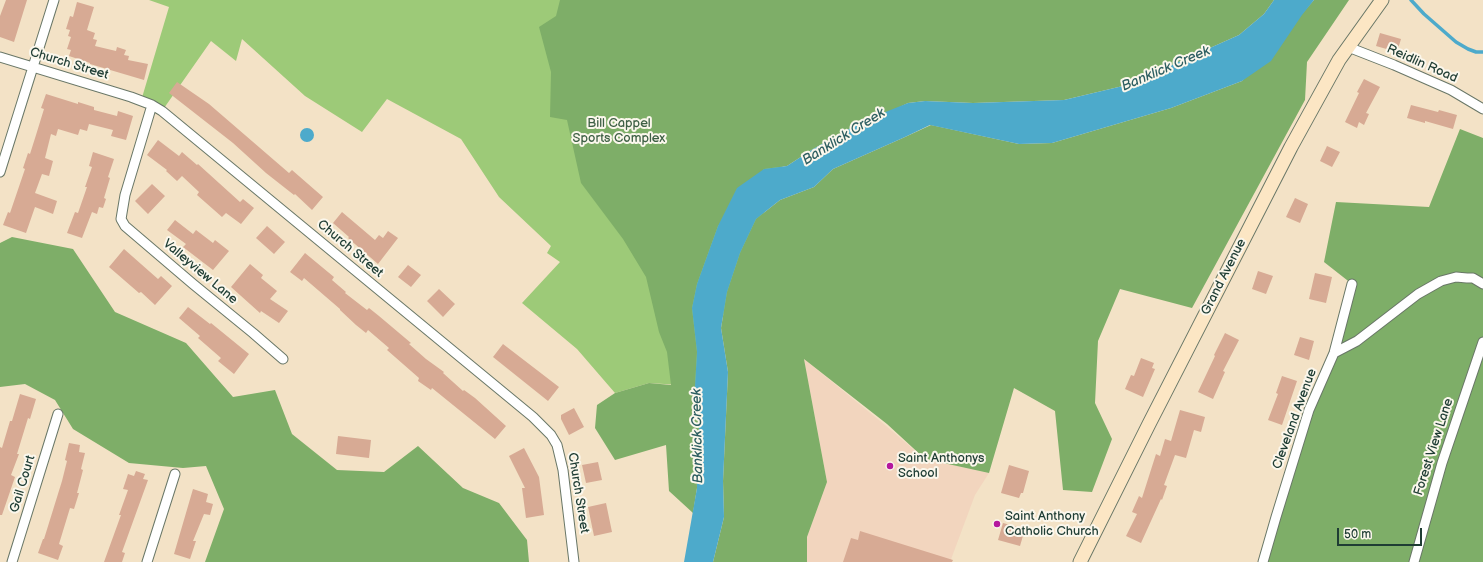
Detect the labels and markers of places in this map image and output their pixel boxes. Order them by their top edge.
place label: Saint Anthonys School [898,451,984,482]
marker: Saint Anthonys School [885,461,895,471]
place label: Saint Anthony Catholic Church [1005,509,1099,540]
marker: Saint Anthony Catholic Church [992,519,1002,529]

